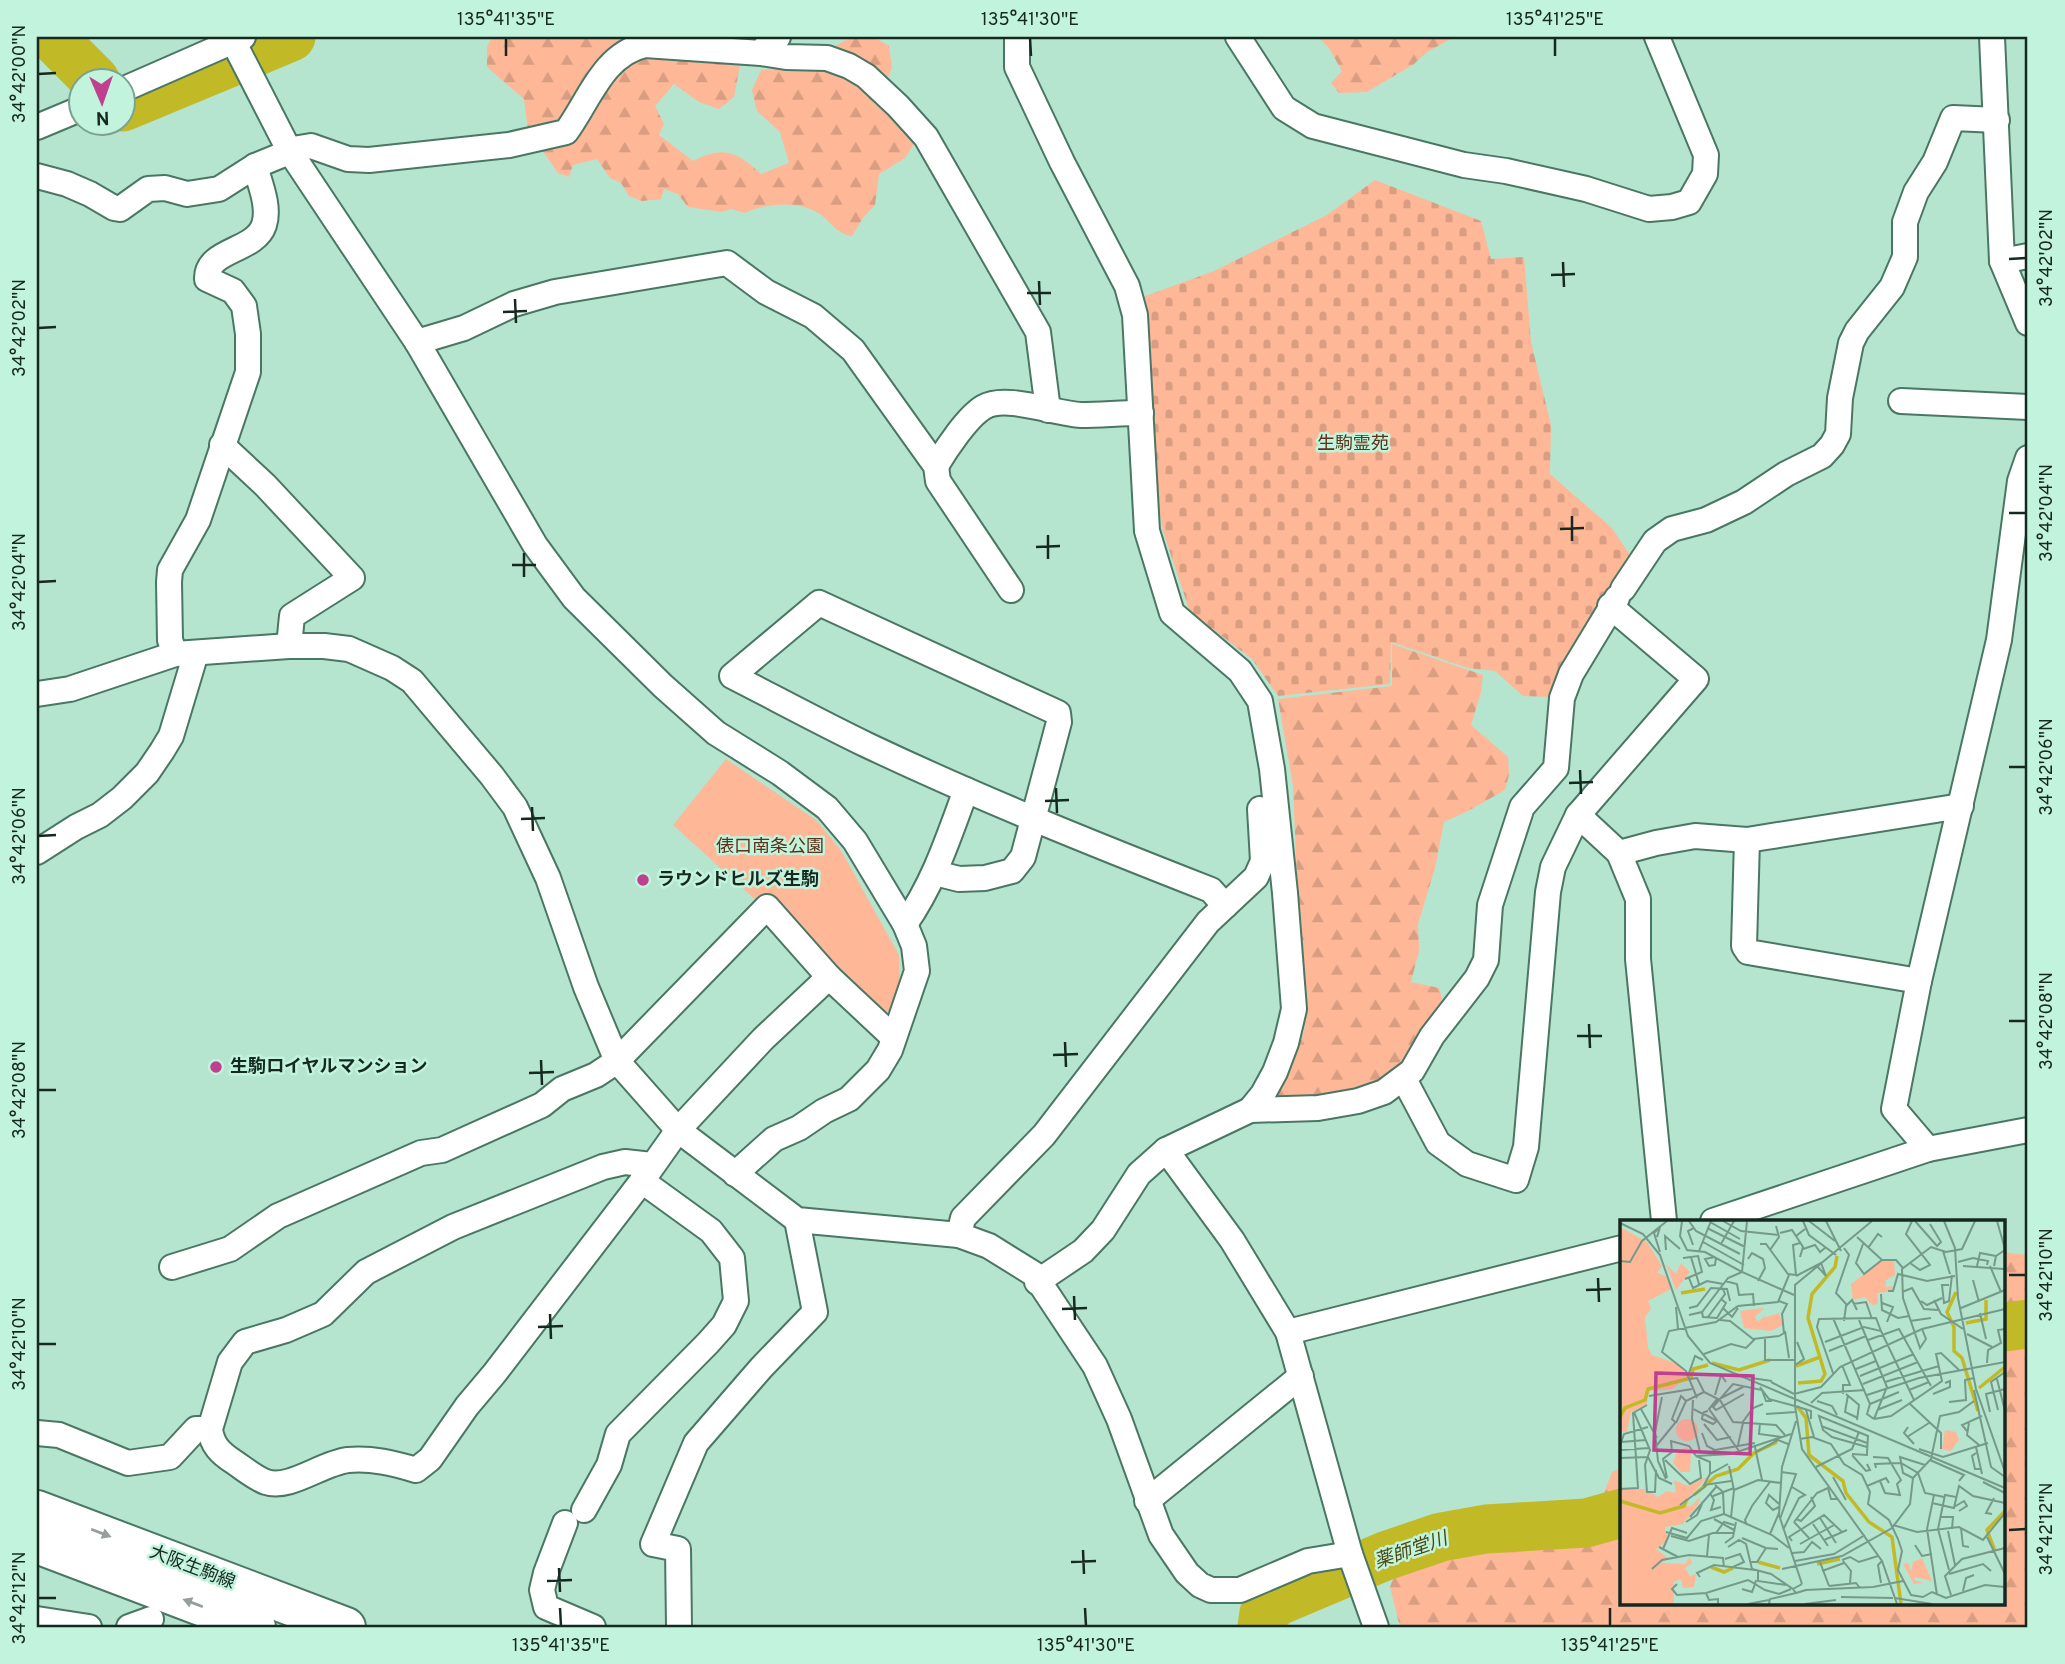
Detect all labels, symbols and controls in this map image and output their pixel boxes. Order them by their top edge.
text: 135°41'35"E [457,9,555,32]
text: 135°41'30"E [981,9,1079,32]
text: 135°41'25"E [1506,9,1604,32]
text: 34°42'00"N [9,25,32,123]
north arrow [66,66,136,136]
text: N [95,105,110,129]
text: 34°42'02"N [2036,209,2059,307]
text: 34°42'02"N [9,279,32,377]
park label: 生駒霊苑 [1317,433,1389,456]
text: 34°42'04"N [2036,464,2059,562]
text: 34°42'04"N [9,533,32,631]
text: 34°42'06"N [2036,718,2059,816]
text: 34°42'06"N [9,787,32,885]
park label: 俵口南条公園 [716,836,824,859]
place label: ラウンドヒルズ生駒 [657,869,819,892]
marker: ラウンドヒルズ生駒 [635,872,651,888]
text: 34°42'08"N [2036,972,2059,1070]
text: 34°42'08"N [9,1041,32,1139]
place label: 生駒ロイヤルマンション [230,1056,427,1079]
marker: 生駒ロイヤルマンション [208,1059,224,1075]
inset map [1620,1220,2006,1604]
text: 34°42'10"N [2036,1228,2059,1322]
text: 34°42'10"N [9,1297,32,1391]
text: 34°42'12"N [2036,1482,2059,1576]
water label: 薬師堂川 [1371,1527,1453,1575]
one-way arrow [90,1528,111,1539]
street label: 大阪生駒線 [146,1541,238,1595]
text: 34°42'12"N [9,1551,32,1645]
one-way arrow [182,1597,203,1608]
text: 135°41'35"E [512,1635,610,1658]
text: 135°41'30"E [1037,1635,1135,1658]
text: 135°41'25"E [1561,1635,1659,1658]

